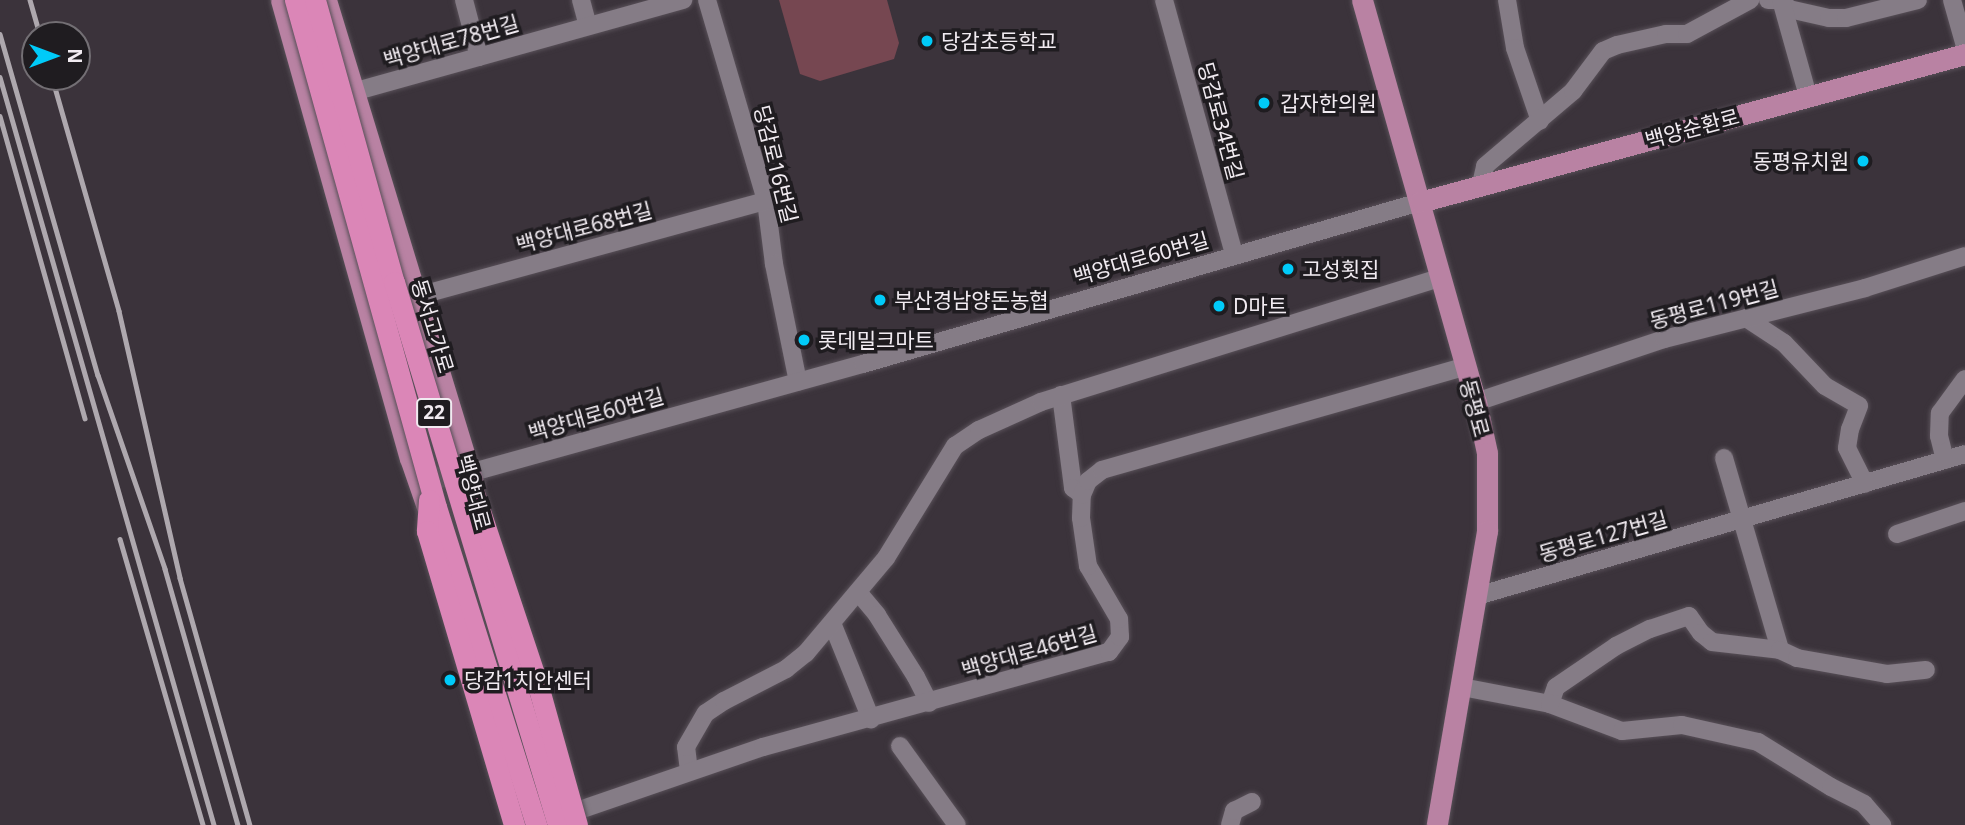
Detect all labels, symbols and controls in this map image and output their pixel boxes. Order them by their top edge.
street label: 백양대로78번길 [380,10,522,72]
north arrow [21,21,91,91]
place label: 당감초등학교 [941,28,1057,54]
marker: 당감초등학교 [919,33,935,49]
text: N [62,48,88,64]
street label: 당감로34번길 [1193,59,1249,183]
place label: 갑자한의원 [1280,90,1377,116]
marker: 갑자한의원 [1254,93,1274,113]
street label: 당감로16번길 [749,102,803,226]
street label: 백양순환로 [1642,103,1742,153]
place label: 동평유치원 [1752,148,1849,174]
marker: 동평유치원 [1855,153,1871,169]
street label: 백양대로68번길 [513,197,655,257]
street label: 백양대로60번길 [1070,227,1212,289]
place label: 고성횟집 [1302,256,1379,282]
marker: 고성횟집 [1280,261,1296,277]
street label: 동평로119번길 [1647,275,1781,333]
street label: 동서고가로 [407,276,459,376]
place label: 부산경남양돈농협 [894,287,1049,313]
marker: 부산경남양돈농협 [872,292,888,308]
place label: D마트 [1233,293,1287,319]
marker: D마트 [1211,298,1227,314]
place label: 롯데밀크마트 [818,327,934,353]
marker: 롯데밀크마트 [796,332,812,348]
street label: 동평로 [1455,377,1495,439]
street label: 백양대로60번길 [525,383,667,445]
road number: 22 [415,398,453,428]
street label: 백양대로 [452,451,496,533]
street label: 동평로127번길 [1536,506,1670,566]
street label: 백양대로46번길 [958,620,1100,682]
place label: 당감1치안센터 [464,667,592,693]
marker: 당감1치안센터 [442,672,458,688]

